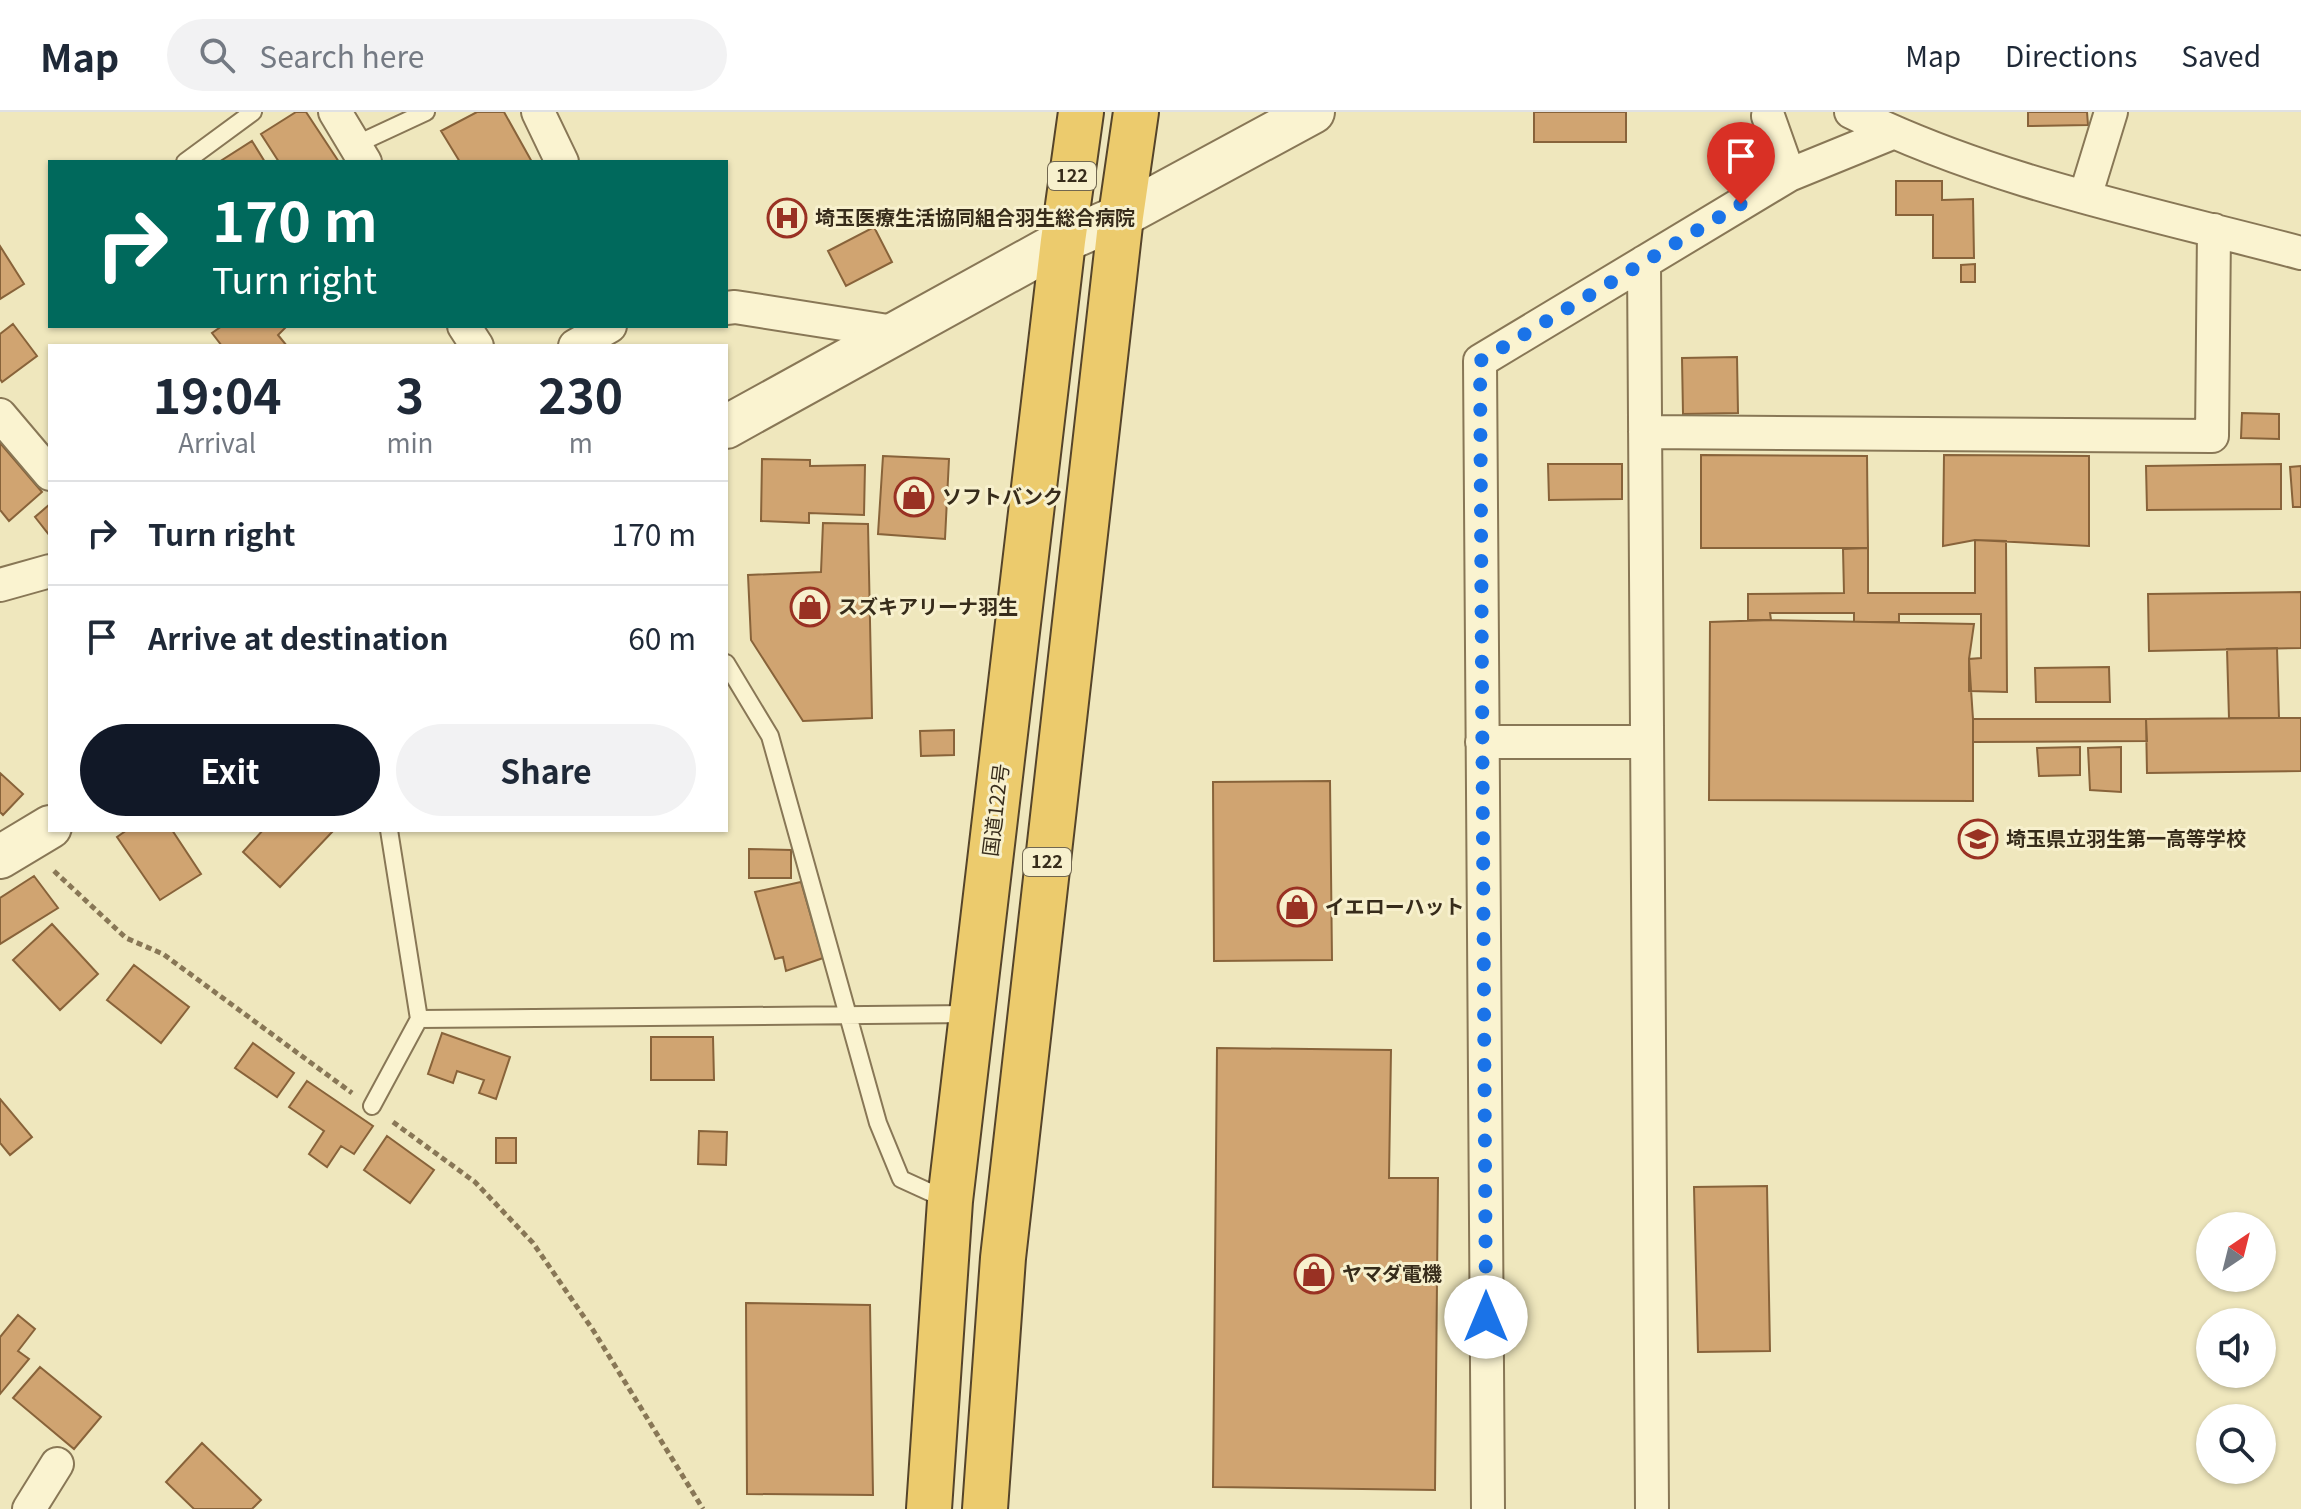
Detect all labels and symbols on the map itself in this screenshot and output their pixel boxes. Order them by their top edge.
pin [1707,122,1775,204]
road number: 122 [1048,162,1096,190]
hospital icon: 埼玉医療生活協同組合羽生総合病院 [766,197,808,239]
place label: 埼玉医療生活協同組合羽生総合病院 [815,202,1135,231]
shop icon: ソフトバンク [893,476,935,518]
place label: ソフトバンク [942,481,1063,510]
shop icon: スズキアリーナ羽生 [789,586,831,628]
place label: スズキアリーナ羽生 [838,591,1018,620]
street label: 国道122号 [974,762,1015,858]
school or university icon: 埼玉県立羽生第一高等学校 [1957,818,1999,860]
place label: 埼玉県立羽生第一高等学校 [2006,823,2246,852]
road number: 122 [1023,848,1071,876]
shop icon: イエローハット [1276,886,1318,928]
place label: イエローハット [1325,891,1464,920]
north arrow [2196,1212,2276,1292]
shop icon: ヤマダ電機 [1293,1253,1335,1295]
place label: ヤマダ電機 [1342,1258,1442,1287]
position arrow [1444,1275,1528,1359]

